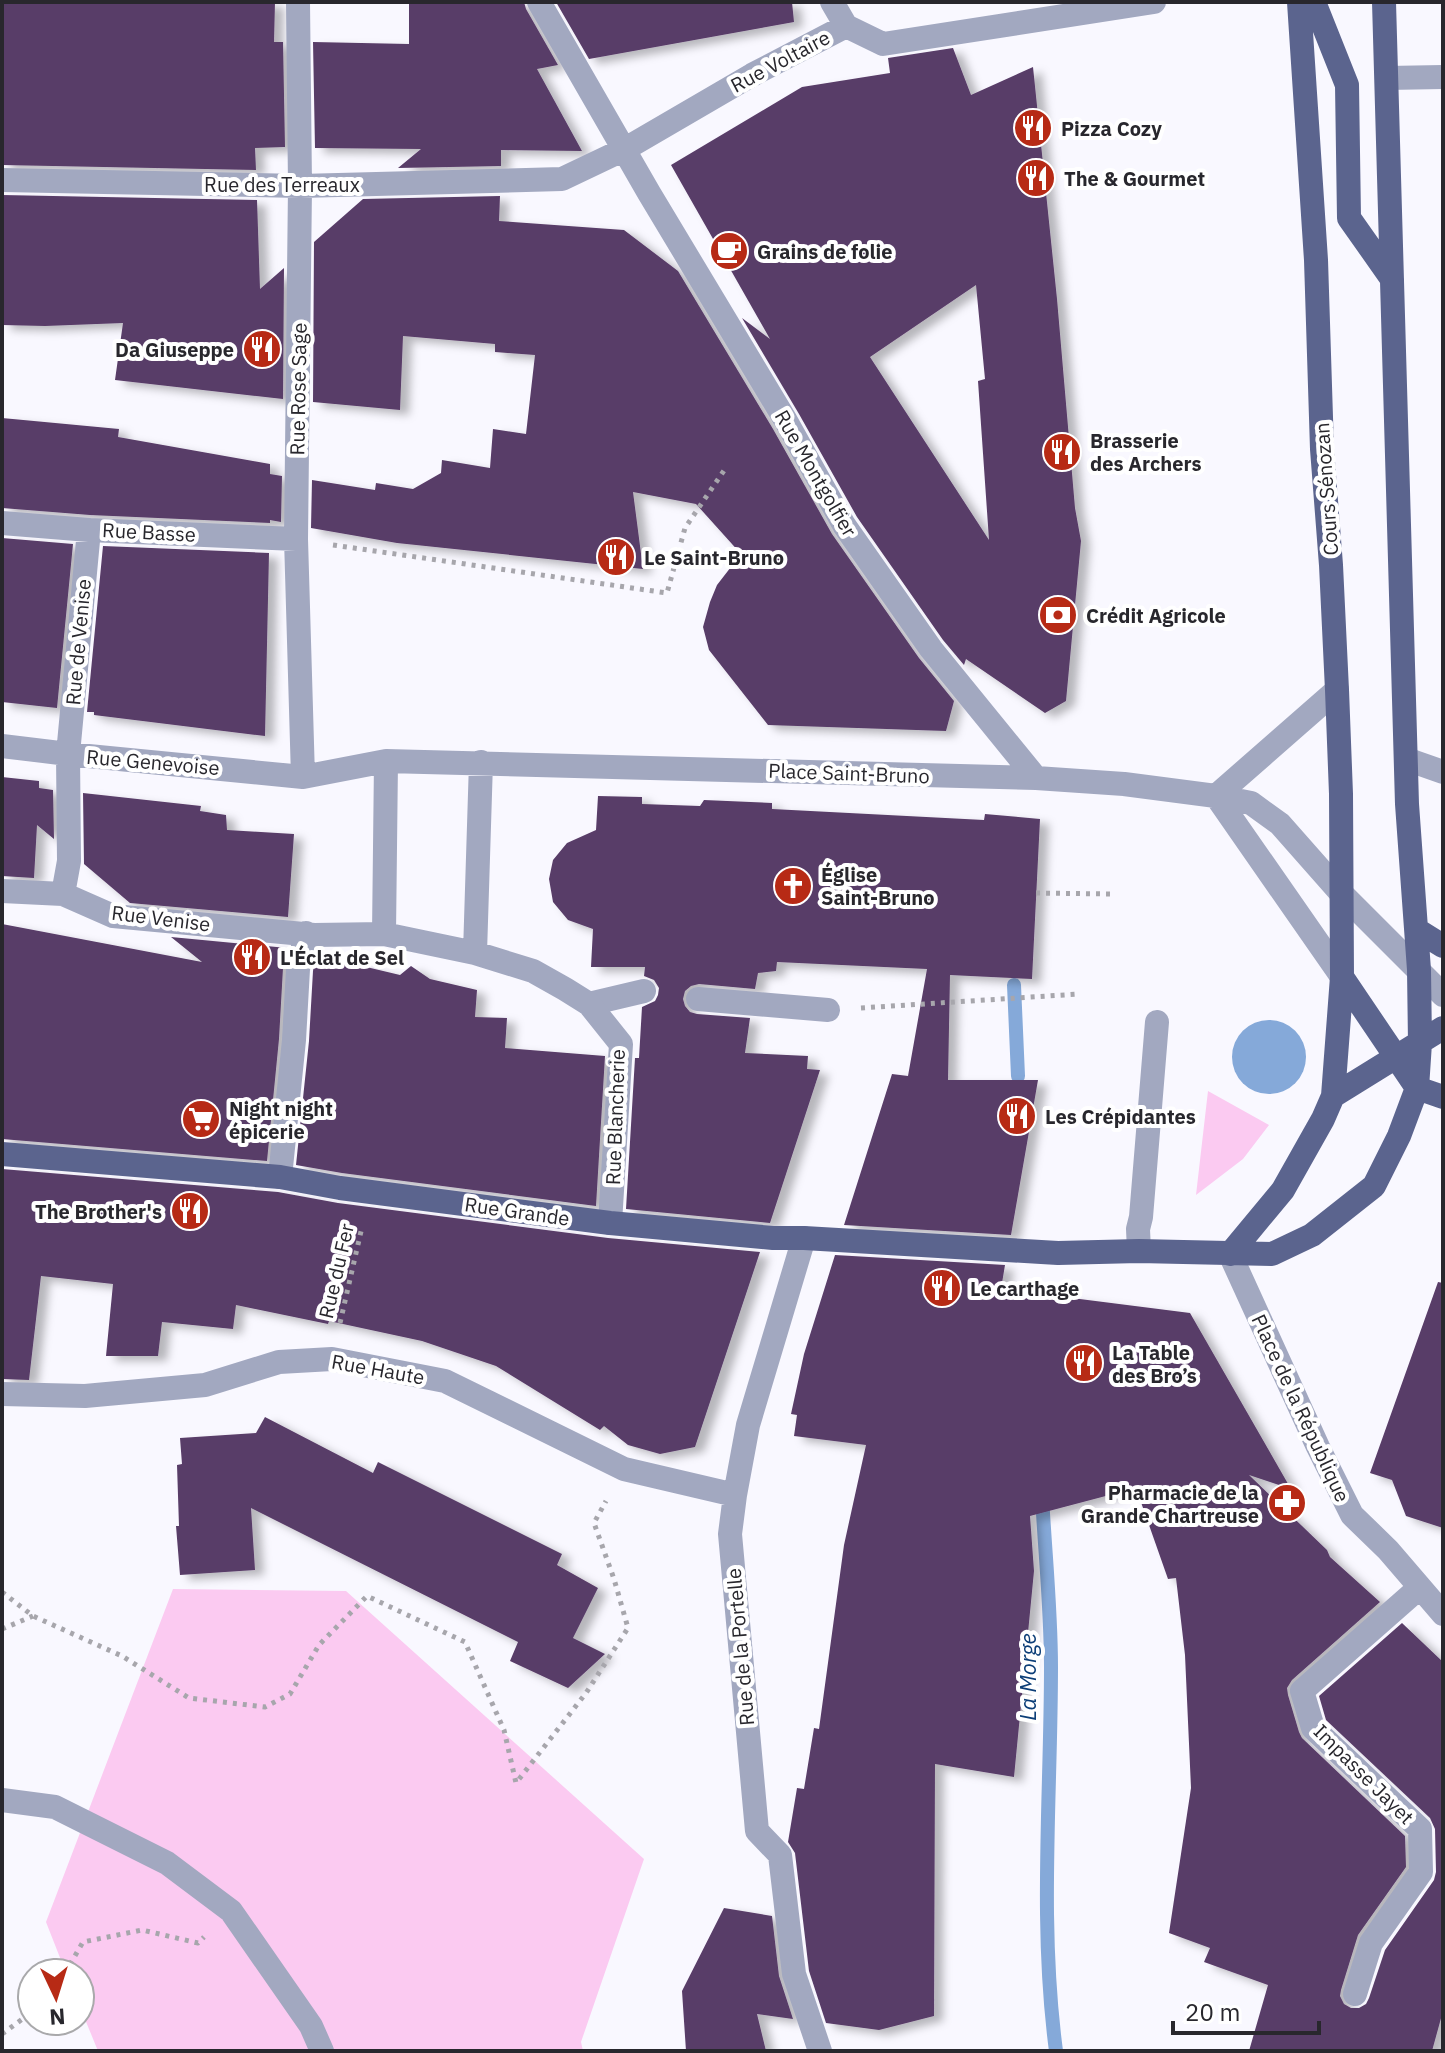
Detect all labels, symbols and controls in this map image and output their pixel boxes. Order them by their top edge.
street label: Rue Voltaire [726,24,834,98]
restaurant icon: Pizza Cozy [1012,107,1054,149]
place label: Pizza Cozy [1061,115,1162,142]
restaurant icon: The & Gourmet [1015,157,1057,199]
place label: The & Gourmet [1064,165,1205,192]
street label: Rue des Terreaux [204,171,360,198]
cafe icon: Grains de folie [708,230,750,272]
place label: Grains de folie [757,238,893,265]
street label: Rue Rose Sage [283,322,313,456]
restaurant icon: Da Giuseppe [241,328,283,370]
place label: Da Giuseppe [115,336,234,363]
street label: Rue Montgolfier [769,405,863,541]
street label: Cours Sénozan [1308,422,1344,556]
place label: Brasserie des Archers [1090,427,1202,477]
restaurant icon: Brasserie des Archers [1041,431,1083,473]
street label: Rue Basse [101,516,197,548]
restaurant icon: Le Saint-Bruno [595,536,637,578]
place label: Le Saint-Bruno [644,544,784,571]
street label: Rue de Venise [59,578,97,706]
bank icon: Crédit Agricole [1037,594,1079,636]
place label: Crédit Agricole [1086,602,1226,629]
street label: Rue Genevoise [85,743,221,781]
street label: Place Saint-Bruno [768,757,930,789]
place label: Église Saint-Bruno [821,861,935,911]
church icon: Église Saint-Bruno [772,865,814,907]
street label: Rue Venise [110,899,212,937]
restaurant icon: L'Éclat de Sel [231,936,273,978]
place label: L'Éclat de Sel [280,944,404,971]
street label: Rue Blancherie [599,1048,631,1185]
place label: Night night épicerie [229,1095,333,1145]
restaurant icon: Les Crépidantes [996,1095,1038,1137]
supermarket icon: Night night épicerie [180,1098,222,1140]
place label: Les Crépidantes [1045,1103,1196,1130]
restaurant icon: The Brother's [169,1190,211,1232]
street label: Rue Grande [463,1190,571,1232]
place label: The Brother's [35,1198,162,1225]
street label: Rue du Fer [312,1221,360,1321]
restaurant icon: Le carthage [921,1267,963,1309]
place label: Le carthage [970,1275,1079,1302]
street label: Place de la République [1246,1310,1356,1506]
place label: La Table des Bro’s [1112,1339,1197,1389]
restaurant icon: La Table des Bro’s [1063,1342,1105,1384]
street label: Rue Haute [329,1348,427,1390]
place label: Pharmacie de la Grande Chartreuse [1081,1479,1259,1529]
pharmacy icon: Pharmacie de la Grande Chartreuse [1266,1482,1308,1524]
street label: Rue de la Portelle [720,1567,760,1727]
water label: La Morge [1013,1633,1042,1721]
street label: Impasse Jayet [1308,1718,1420,1830]
north arrow [16,1957,96,2037]
scale bar [1173,1985,1319,2035]
text: 20 m [1185,1996,1240,2028]
text: N [48,2002,66,2032]

